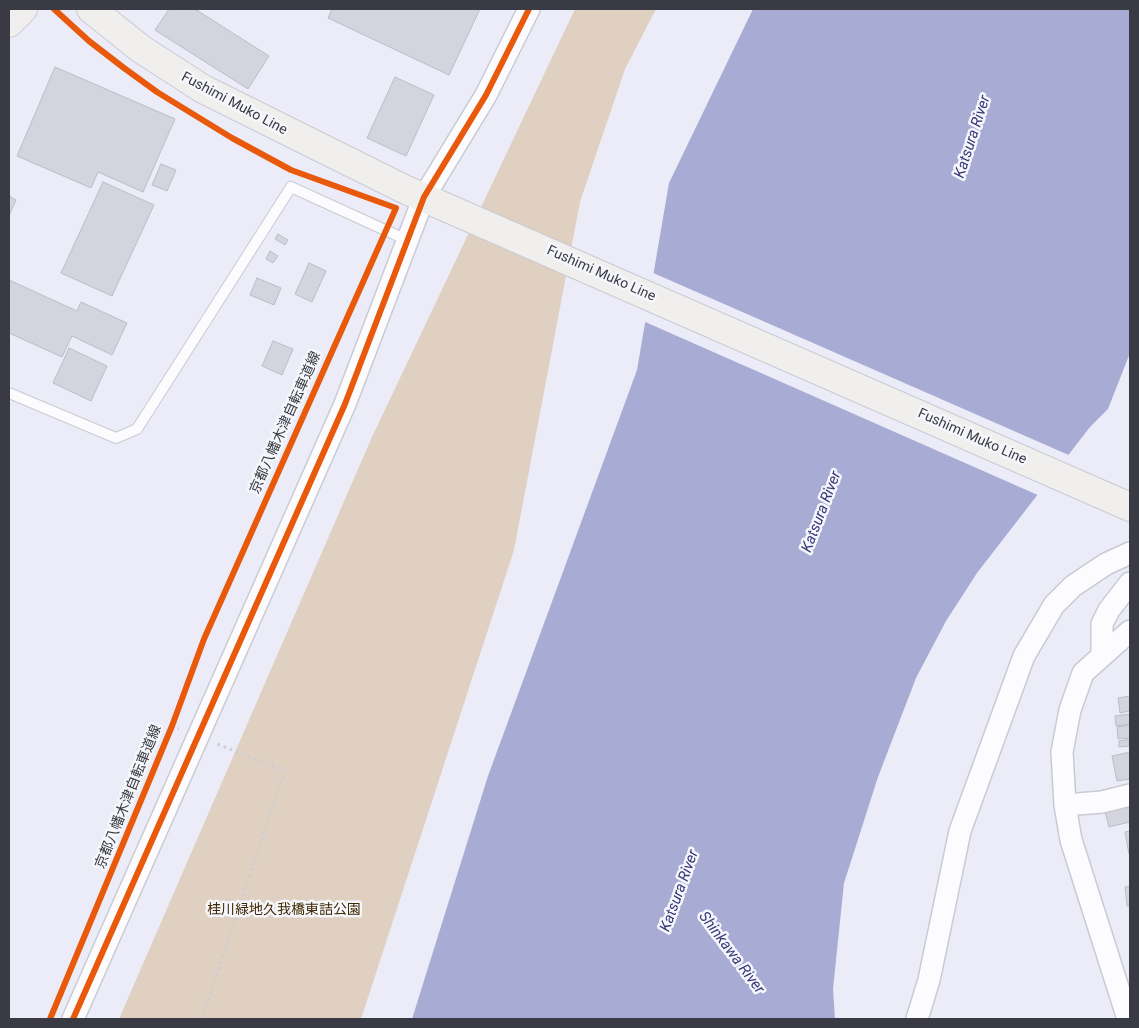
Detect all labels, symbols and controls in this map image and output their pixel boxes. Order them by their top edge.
street label: Fushimi Muko Line [178,69,290,139]
water label: Katsura River [951,93,995,181]
street label: Fushimi Muko Line [544,242,658,306]
street label: 京都八幡木津自転車道線 [247,349,325,497]
street label: Fushimi Muko Line [915,405,1029,469]
water label: Katsura River [798,469,846,555]
street label: 京都八幡木津自転車道線 [92,722,166,872]
water label: Katsura River [657,848,703,934]
park label: 桂川緑地久我橋東詰公園 [207,902,361,918]
water label: Shinkawa River [694,908,768,998]

